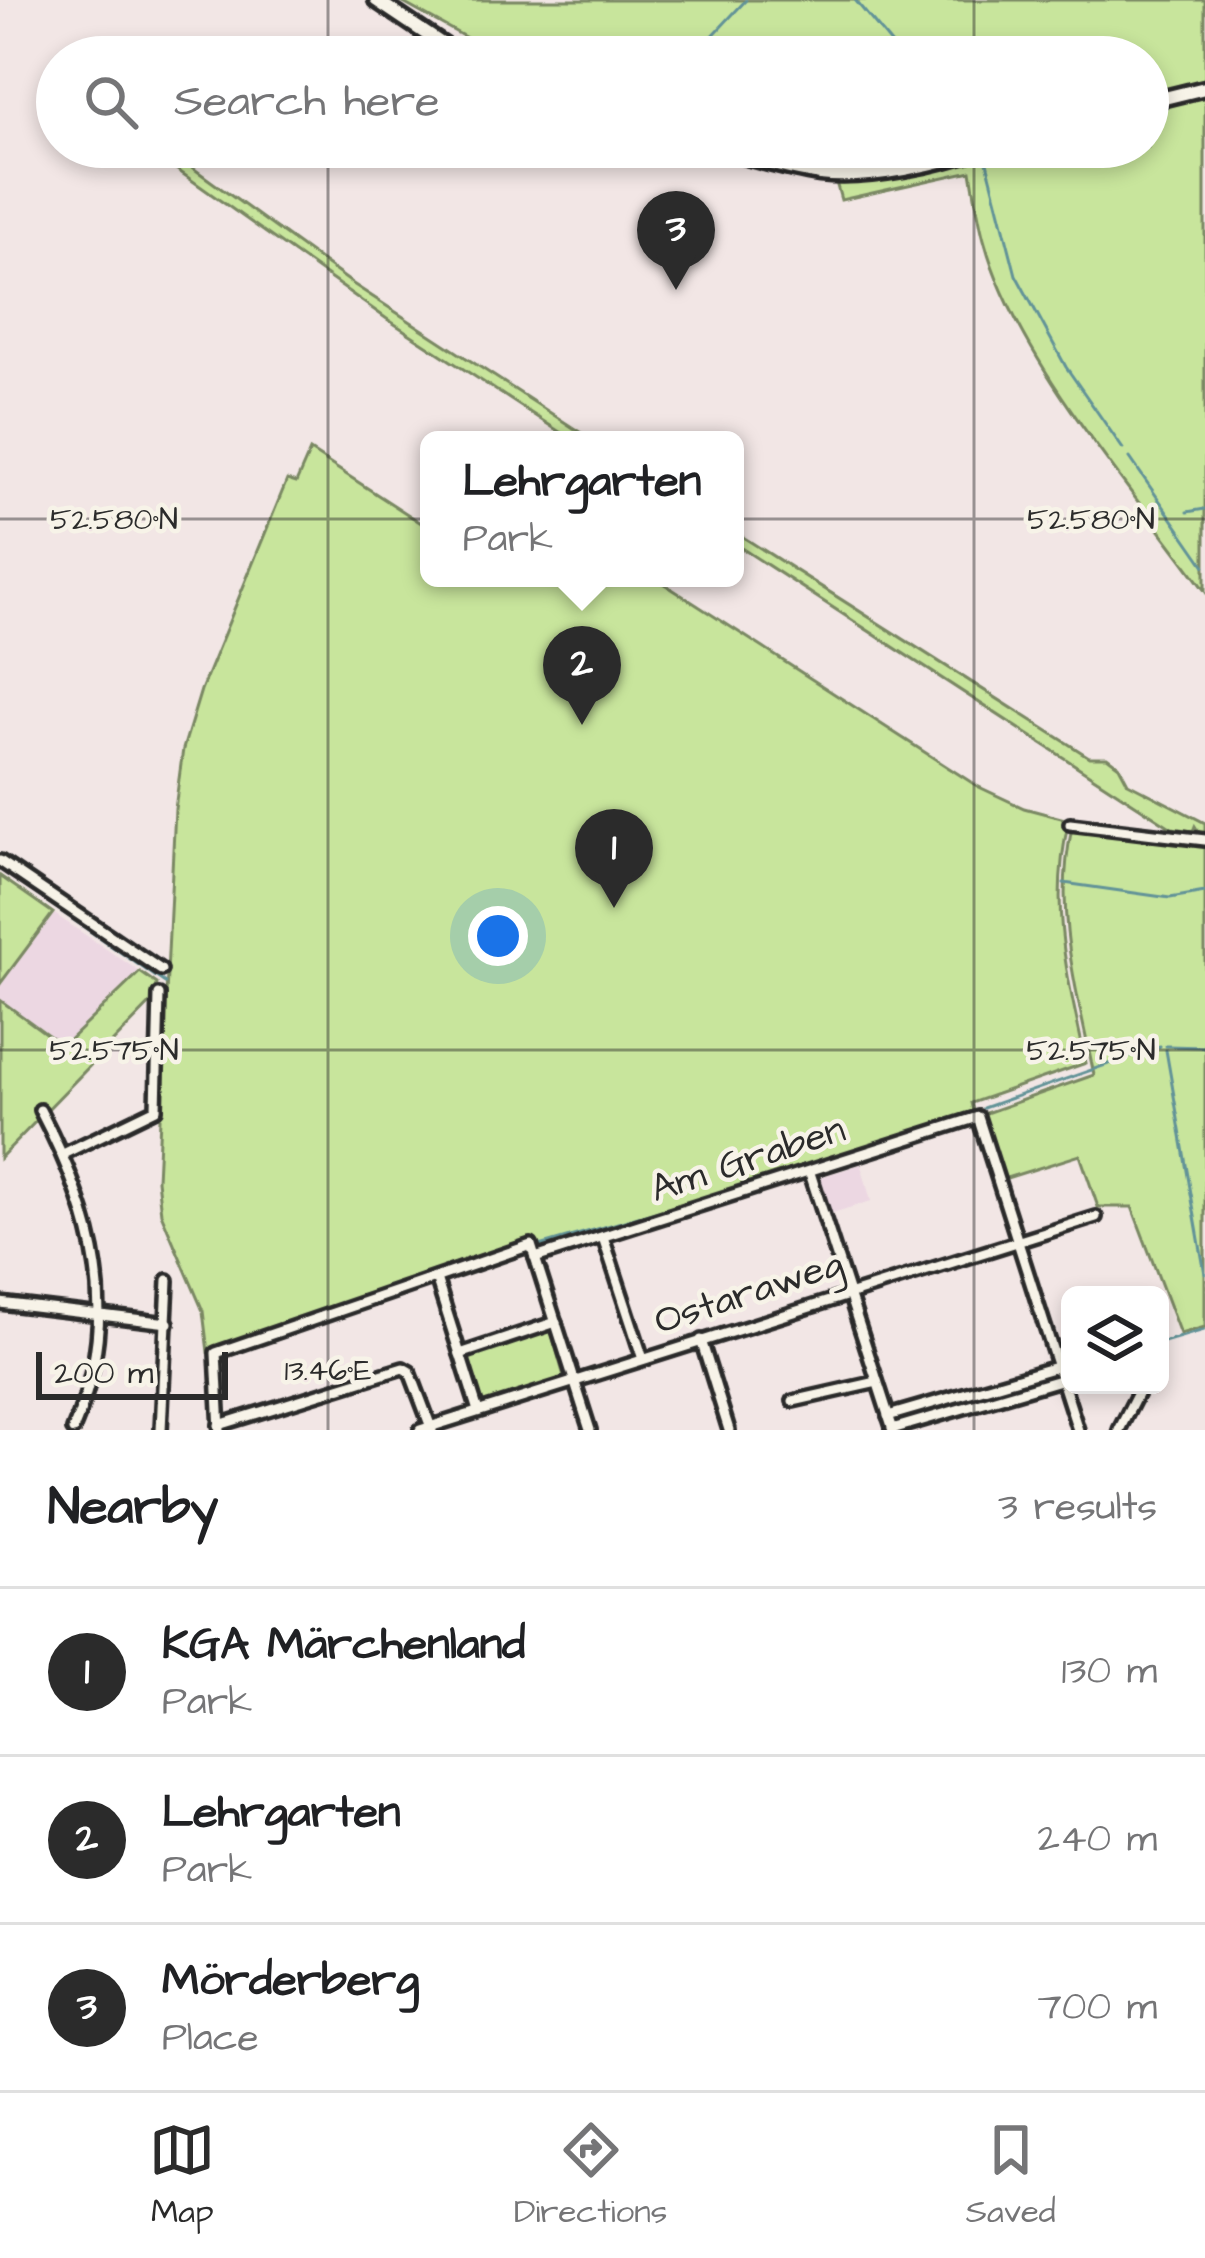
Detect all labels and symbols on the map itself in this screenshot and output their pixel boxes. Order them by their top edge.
pin: 3 [637,191,715,290]
text: 52.580°N [50,499,178,541]
text: 52.580°N [1027,499,1155,541]
pin: 2 [543,626,621,725]
pin: 1 [575,809,653,908]
your location [468,906,528,966]
text: 52.575°N [50,1030,178,1072]
text: 52.575°N [1027,1030,1155,1072]
street label: Am Graben [644,1103,852,1217]
street label: Ostaraweg [648,1237,850,1349]
scale bar [36,1346,228,1399]
text: 13.46°E [285,1350,372,1392]

